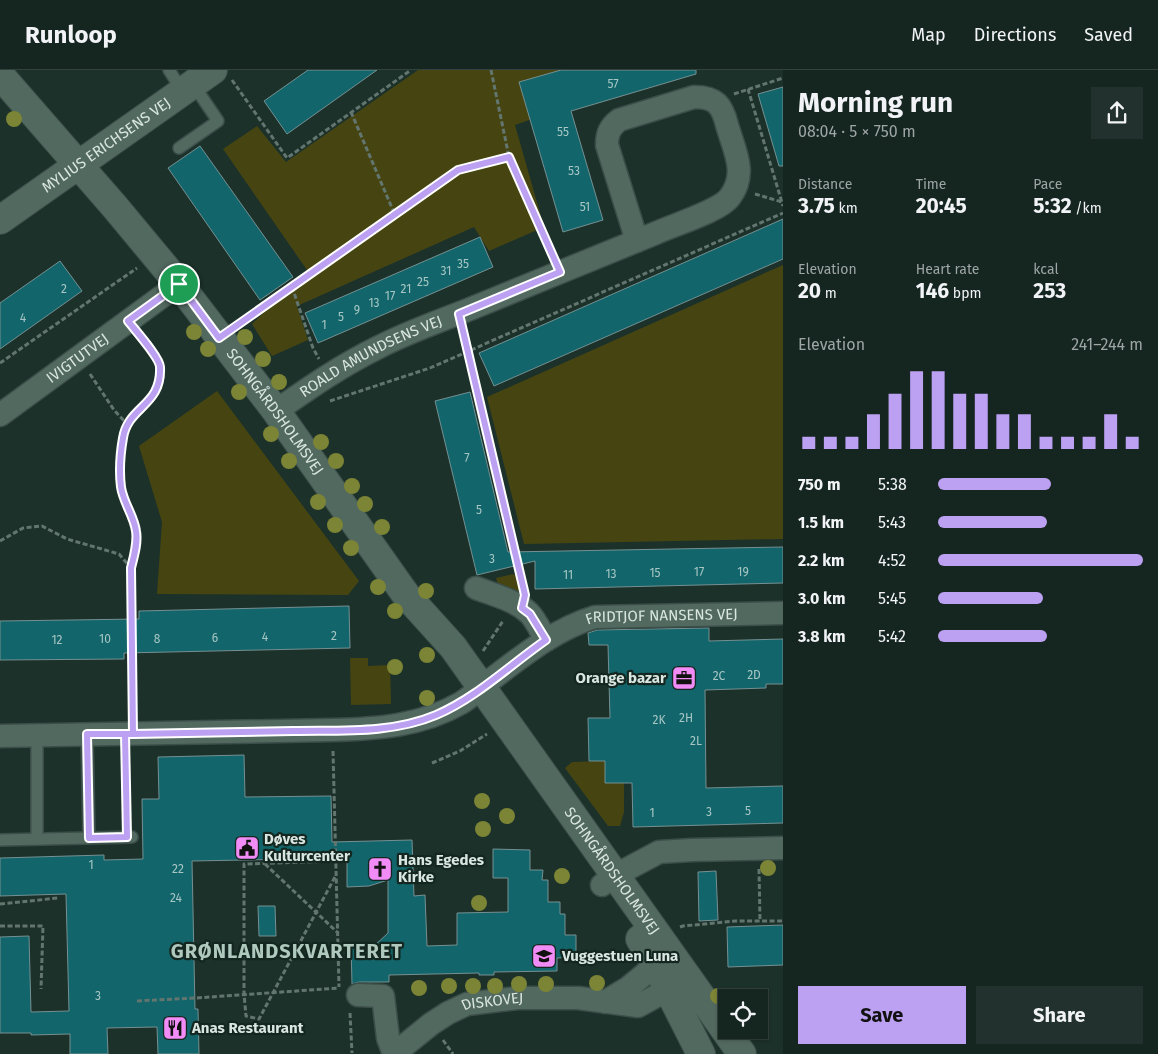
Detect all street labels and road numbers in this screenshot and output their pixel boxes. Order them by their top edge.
street label: MYLIUS ERICHSENS VEJ [38,94,174,197]
street label: ROALD AMUNDSENS VEJ [296,312,445,401]
street label: IVIGTUTVEJ [43,330,112,387]
street label: SOHNGÅRDSHOLMSVEJ [223,345,327,478]
street label: FRIDTJOF NANSENS VEJ [583,605,738,629]
street label: SOHNGÅRDSHOLMSVEJ [561,804,663,938]
street label: DISKOVEJ [458,989,523,1014]

